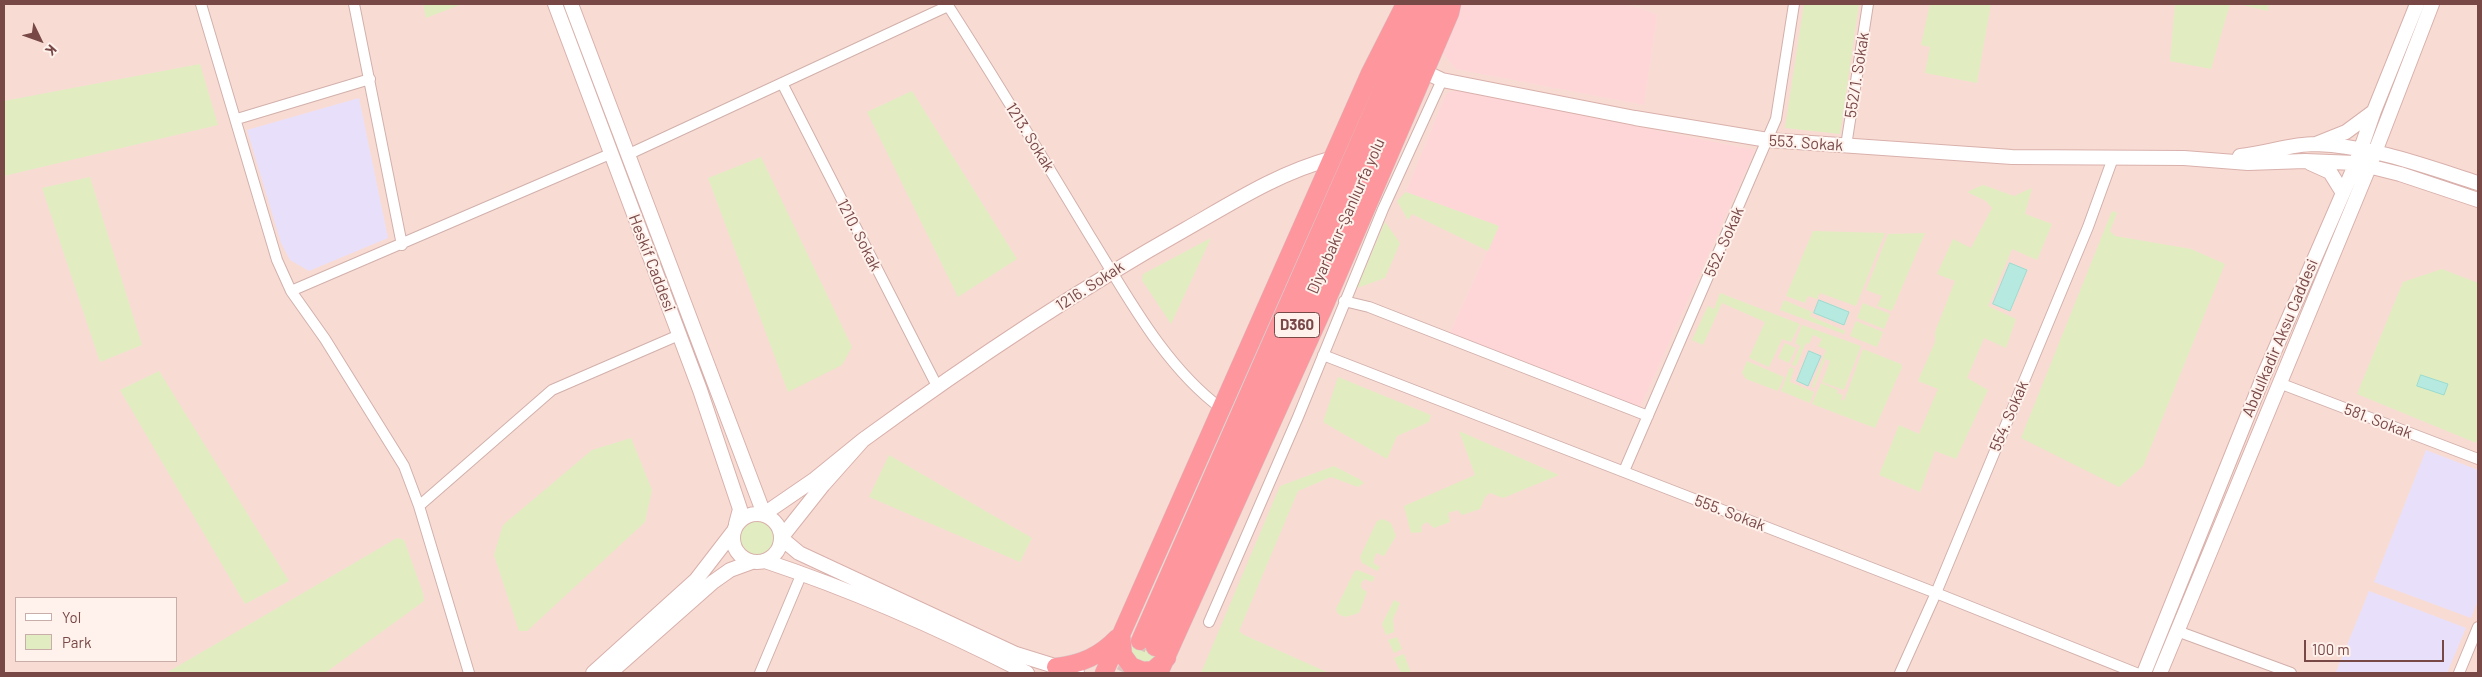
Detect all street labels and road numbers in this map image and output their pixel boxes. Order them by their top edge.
street label: 552/1. Sokak [1841,31,1873,119]
street label: 1213. Sokak [1001,99,1059,175]
street label: 553. Sokak [1768,131,1844,155]
street label: Diyarbakır-Şanlıurfa yolu [1303,135,1389,297]
street label: 1210. Sokak [833,196,885,274]
street label: 552. Sokak [1700,204,1748,280]
street label: Heskif Caddesi [625,212,679,314]
street label: Abdulkadir Aksu Caddesi [2238,256,2322,420]
street label: 1216. Sokak [1052,257,1128,315]
road number: D360 [1274,312,1320,338]
street label: 554. Sokak [1986,378,2032,454]
street label: 581. Sokak [2341,399,2415,443]
street label: 555. Sokak [1692,491,1768,535]

